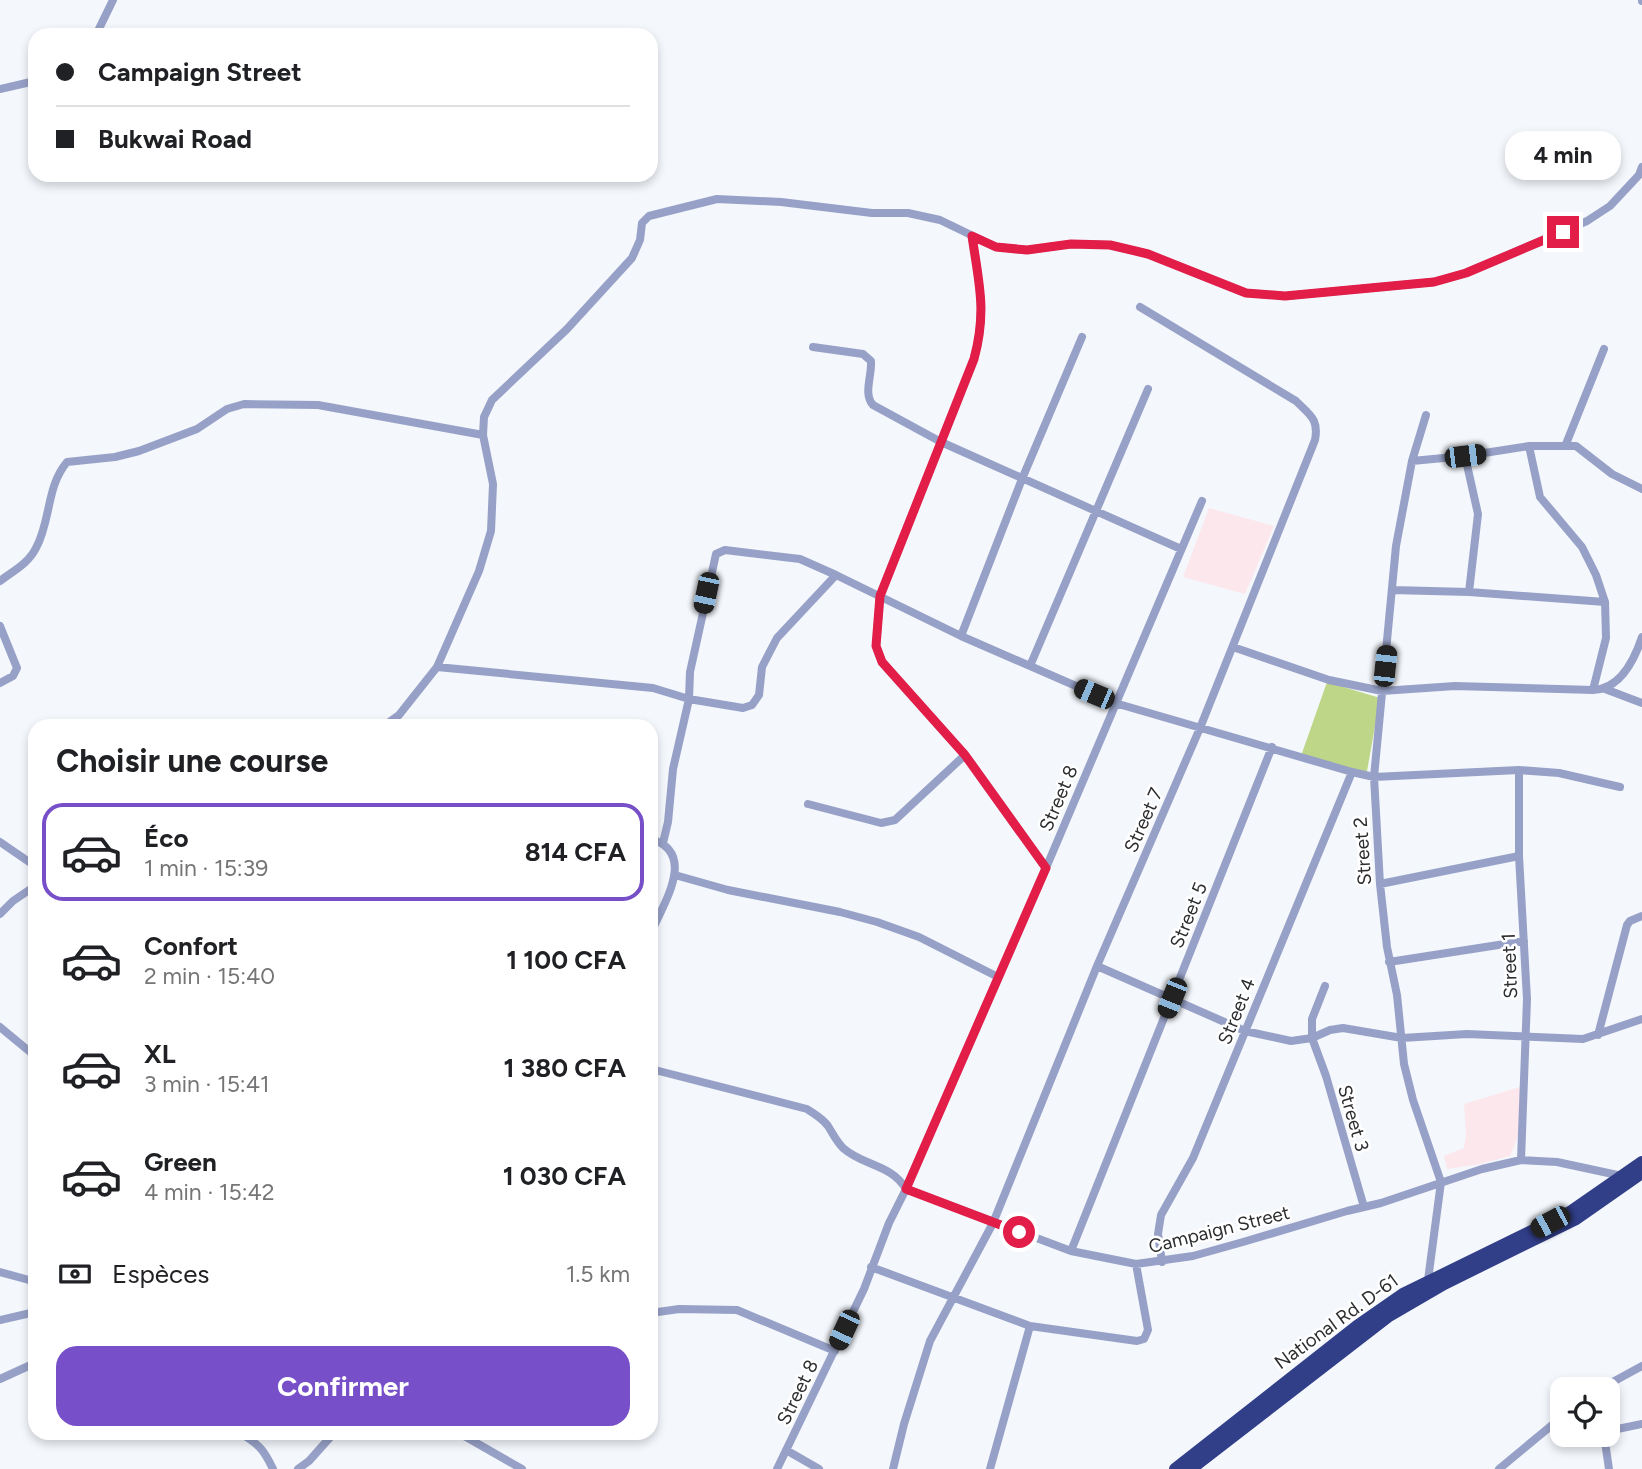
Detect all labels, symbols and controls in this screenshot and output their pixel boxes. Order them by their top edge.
text: Campaign Street [98,56,302,88]
text: Bukwai Road [98,123,252,155]
callout: 4 min [1505,131,1621,180]
text: 4 min [1533,141,1593,169]
route end [1547,216,1579,248]
car [1443,443,1488,469]
car [692,570,721,616]
car [1373,644,1398,688]
car [1071,676,1118,712]
text: Choisir une course [56,742,328,780]
street label: Street 8 [1034,762,1083,835]
street label: Street 7 [1119,784,1168,856]
street label: Street 2 [1349,816,1376,886]
icon: car [60,821,123,884]
text: Éco [144,822,189,854]
text: 814 CFA [525,836,626,868]
text: 1 min · 15:39 [144,854,268,882]
street label: Street 5 [1165,879,1212,951]
icon: car [60,929,123,992]
text: Confort [144,930,238,962]
street label: Street 1 [1497,933,1522,999]
text: 1 100 CFA [506,944,626,976]
text: 2 min · 15:40 [144,962,275,990]
street label: Street 4 [1213,974,1260,1048]
car [1155,975,1190,1021]
icon: car [60,1037,123,1100]
text: XL [144,1038,176,1070]
text: 1 380 CFA [504,1052,626,1084]
text: 3 min · 15:41 [144,1070,269,1098]
street label: Street 3 [1333,1082,1374,1154]
icon: car [60,1145,123,1208]
text: Green [144,1146,217,1178]
text: 1 030 CFA [503,1160,626,1192]
text: 4 min · 15:42 [144,1178,275,1206]
street label: Campaign Street [1146,1201,1292,1258]
car [1527,1203,1574,1241]
route start [1003,1216,1035,1248]
icon: cash [56,1255,94,1293]
text: Espèces [112,1258,209,1290]
text: 1.5 km [566,1260,630,1288]
street label: National Rd. D-61 [1270,1269,1403,1374]
car [826,1307,863,1353]
button: Confirmer [56,1346,630,1426]
street label: Street 8 [772,1356,823,1429]
map controls [1550,1377,1620,1447]
button: locate [1550,1377,1620,1447]

